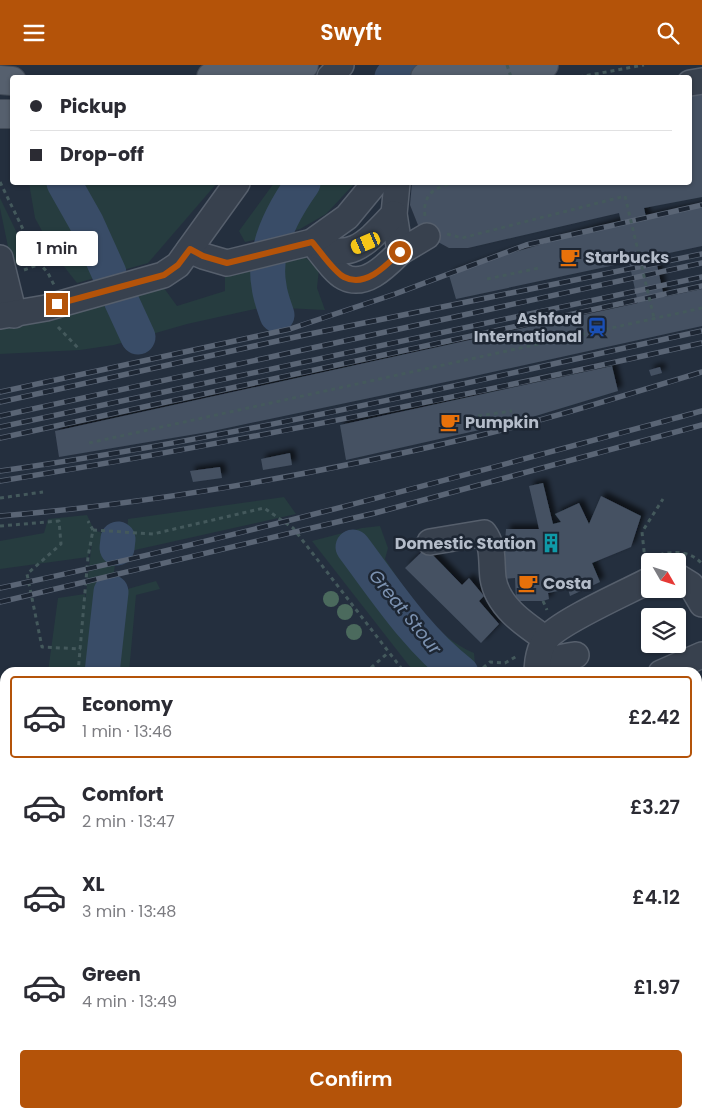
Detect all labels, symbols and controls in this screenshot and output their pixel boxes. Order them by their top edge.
text: Swyft [320,17,382,48]
icon: menu [20,19,48,47]
icon: search [654,19,682,47]
text: Pickup [60,93,126,120]
text: Drop-off [60,141,144,168]
car [349,230,382,256]
callout: 1 min [16,231,98,267]
text: 1 min [36,237,78,260]
route start [389,241,411,263]
cafe icon: Starbucks [559,246,581,268]
place label: Starbucks [585,246,669,269]
route end [46,293,68,315]
place label: Ashford International [474,307,582,348]
station icon: Ashford International [586,316,608,338]
cafe icon: Pumpkin [439,411,461,433]
place label: Pumpkin [465,411,539,434]
place label: Domestic Station [395,532,536,555]
building icon: Domestic Station [540,532,562,554]
north arrow [641,553,686,597]
map controls [641,553,686,653]
water label: Great Stour [363,564,448,660]
cafe icon: Costa [517,572,539,594]
place label: Costa [543,572,592,595]
button: layers [641,608,686,653]
text: Economy [82,691,173,718]
icon: car [22,695,67,740]
text: £2.42 [628,704,680,731]
text: 1 min · 13:46 [82,720,172,743]
text: Comfort [82,781,164,808]
icon: car [22,785,67,830]
text: £3.27 [630,794,680,821]
text: 2 min · 13:47 [82,810,175,833]
text: XL [82,871,105,898]
icon: car [22,875,67,920]
text: £4.12 [632,884,680,911]
text: 3 min · 13:48 [82,900,176,923]
text: Green [82,961,141,988]
icon: car [22,965,67,1010]
text: £1.97 [633,974,680,1001]
text: 4 min · 13:49 [82,990,177,1013]
button: Confirm [20,1050,682,1108]

